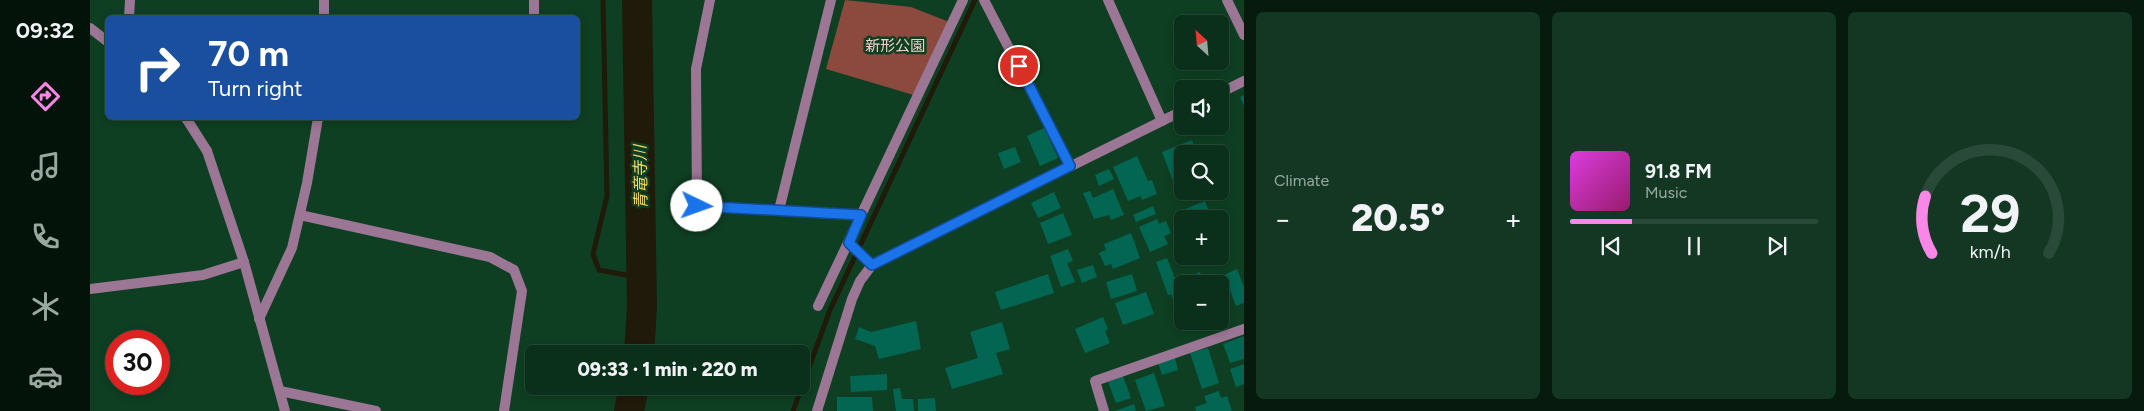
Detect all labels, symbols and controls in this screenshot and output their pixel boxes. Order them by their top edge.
north arrow [1174,15,1229,70]
map controls [1174,15,1229,330]
text: 09:32 [16,17,74,44]
text: 70 m [208,33,289,75]
icon: right [125,35,190,100]
park label: 新形公園 [865,37,925,55]
pin [998,45,1040,87]
icon: arrive [1005,52,1033,80]
text: Turn right [208,75,303,102]
icon: directions [28,79,63,114]
button: sound [1174,80,1229,135]
water label: 青竜寺川 [630,143,651,209]
button: search [1174,145,1229,200]
icon: music [28,149,63,184]
text: 91.8 FM [1645,160,1712,183]
text: Climate [1274,171,1329,190]
position arrow [670,179,722,231]
text: Music [1645,183,1687,202]
text: 29 [1960,183,2020,245]
text: 20.5° [1351,195,1445,241]
text: − [1274,202,1291,236]
text: + [1505,202,1522,236]
button: + [1174,210,1229,265]
icon: phone [28,219,63,254]
icon: previous [1597,232,1625,260]
icon: pause [1680,232,1708,260]
icon: next [1763,232,1791,260]
text: km/h [1970,241,2010,262]
button: − [1174,275,1229,330]
icon: climate [28,289,63,324]
speed limit sign: 30 [105,330,170,395]
text: 09:33 · 1 min · 220 m [577,358,758,381]
icon: car [28,359,63,394]

